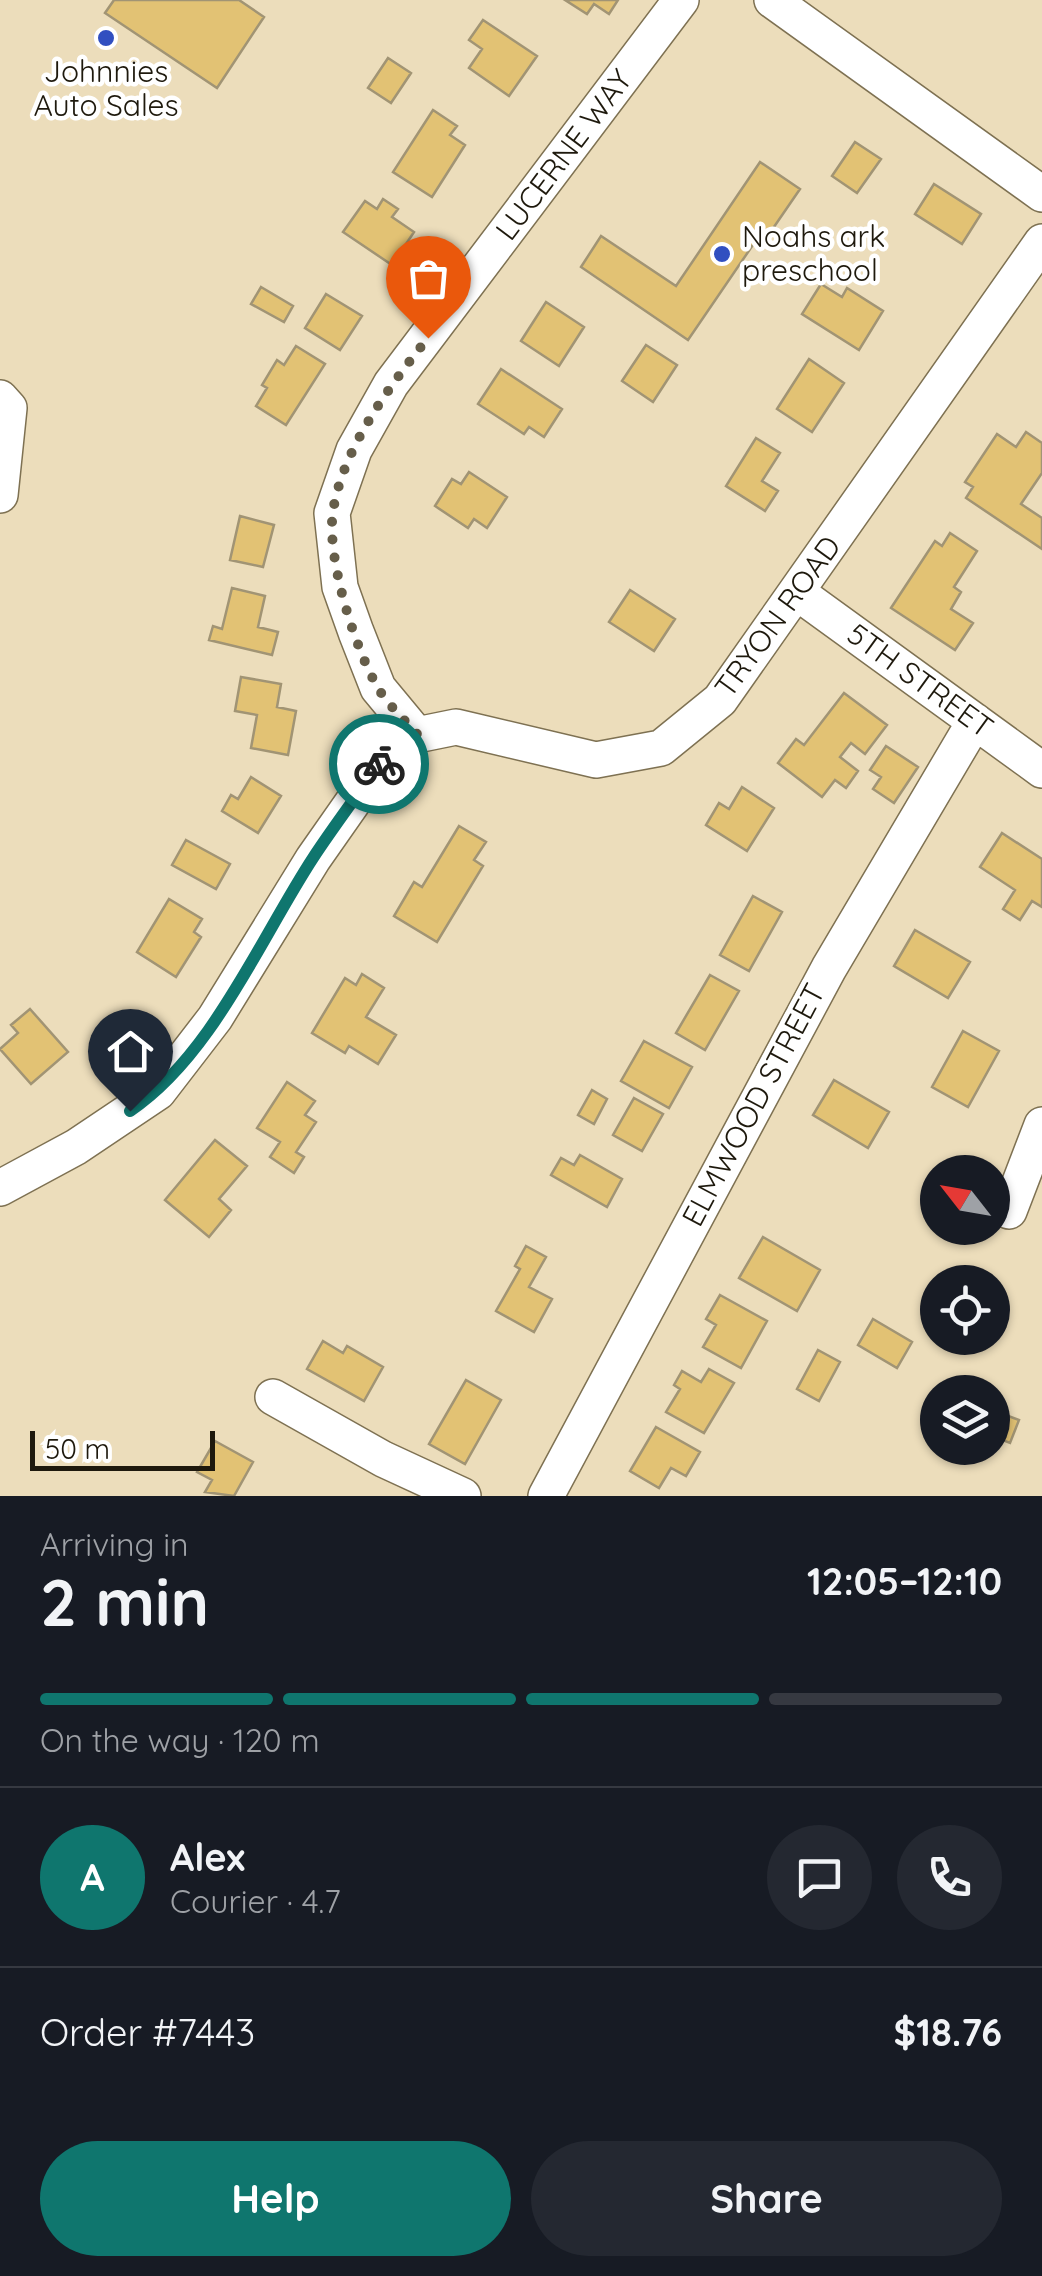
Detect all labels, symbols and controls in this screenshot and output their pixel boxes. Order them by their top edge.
marker: Johnnies Auto Sales [95,27,117,49]
place label: Johnnies Auto Sales [33,52,179,124]
street label: LUCERNE WAY [487,61,640,247]
place label: Noahs ark preschool [742,217,885,289]
pin [386,236,471,339]
marker: Noahs ark preschool [711,243,733,265]
icon: bag [401,251,456,306]
street label: TRYON ROAD [706,528,848,705]
street label: 5TH STREET [840,614,1001,746]
courier [329,714,429,814]
icon: bike [352,737,407,792]
street label: ELMWOOD STREET [673,977,833,1232]
pin [88,1009,173,1112]
icon: home [103,1024,158,1079]
north arrow [920,1155,1010,1245]
map controls [920,1155,1010,1465]
button: locate [920,1265,1010,1355]
button: layers [920,1375,1010,1465]
scale bar [30,1426,215,1470]
text: 50 m [45,1431,110,1466]
text: Arriving in [40,1524,189,1564]
text: 12:05–12:10 [807,1557,1002,1605]
text: 2 min [40,1561,209,1642]
text: On the way · 120 m [40,1720,320,1760]
button: chat [767,1825,872,1930]
button: phone [897,1825,1002,1930]
text: Alex [170,1833,245,1881]
text: A [80,1853,105,1901]
text: Courier · 4.7 [170,1881,341,1921]
text: Order #7443 [40,2008,255,2056]
text: $18.76 [894,2008,1002,2056]
button: Help [40,2141,511,2256]
button: Share [531,2141,1002,2256]

